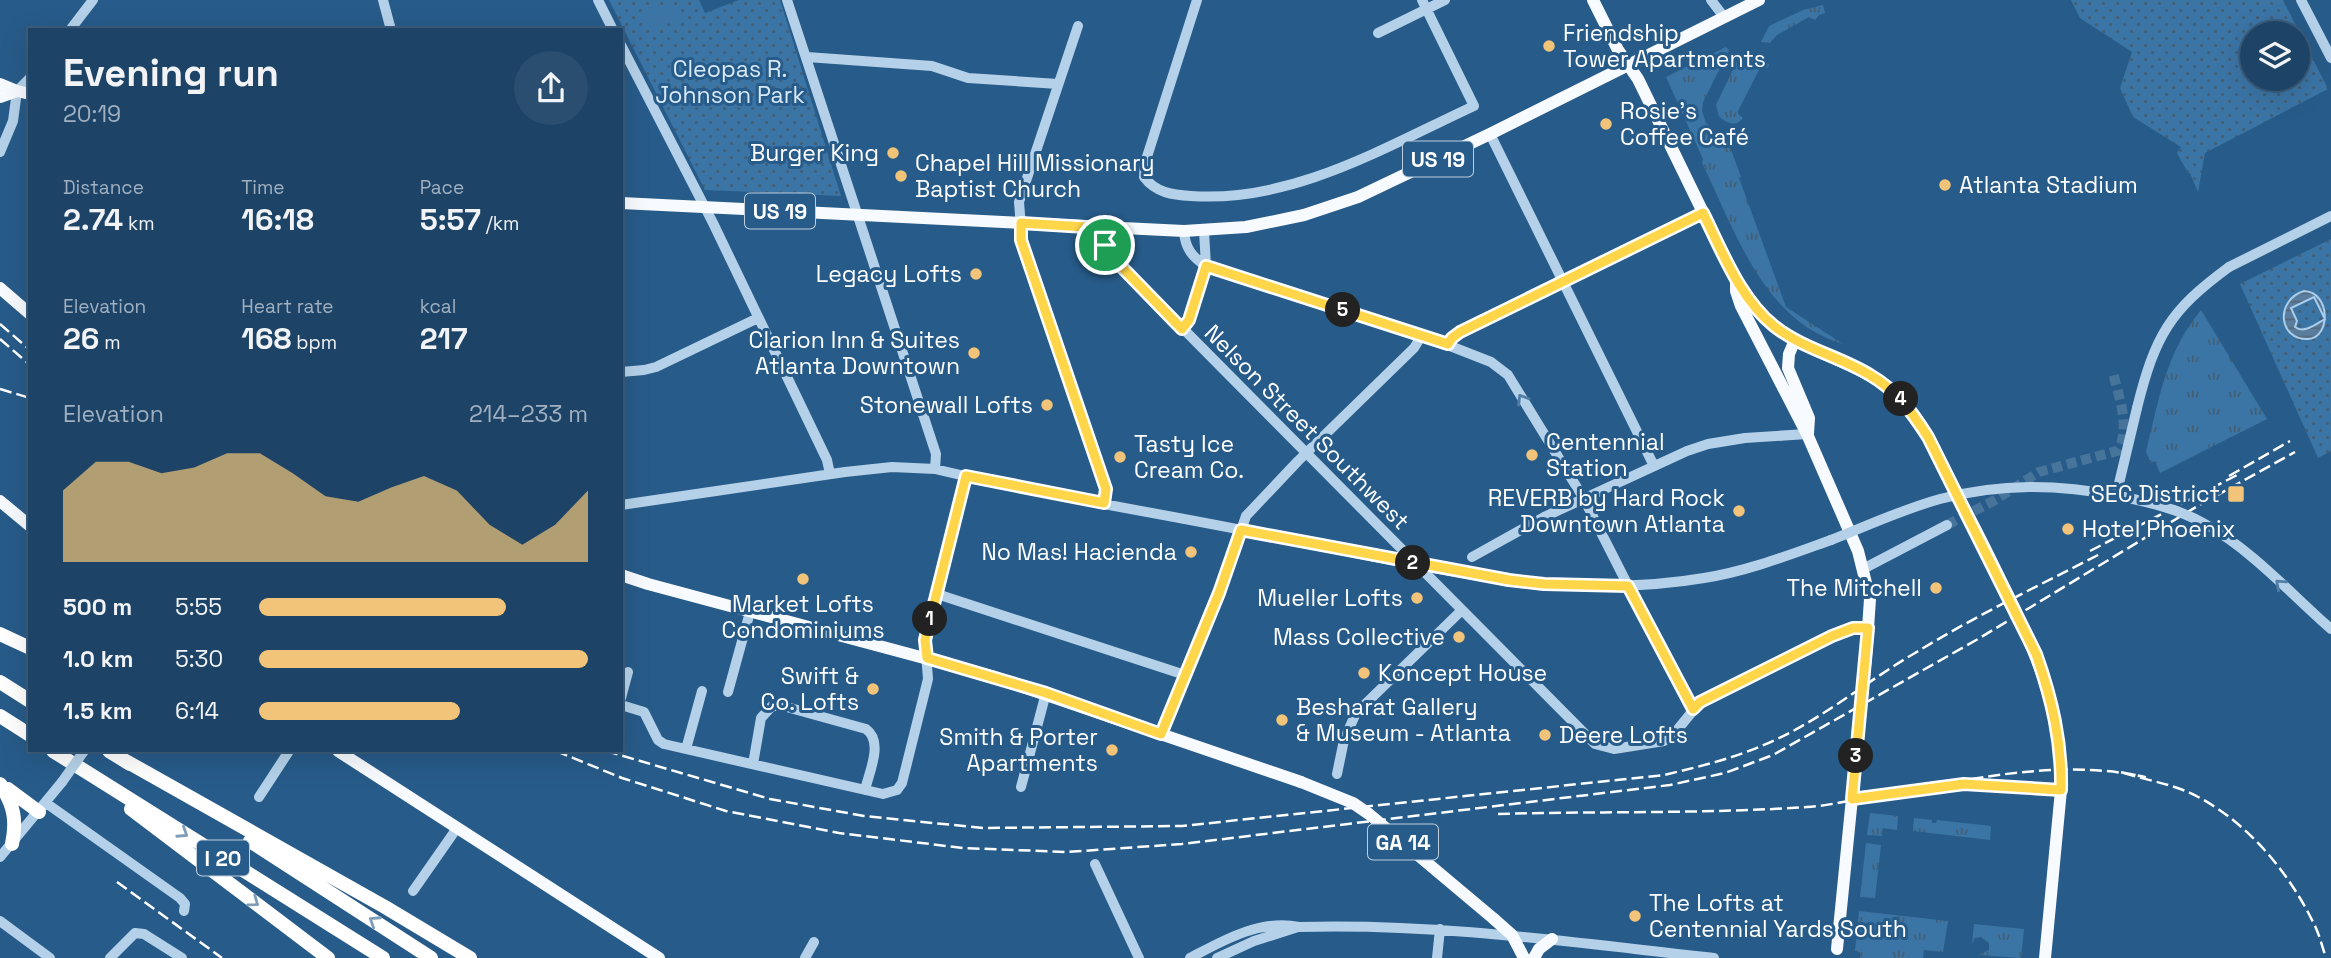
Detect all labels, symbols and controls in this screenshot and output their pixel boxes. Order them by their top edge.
place label: Friendship Tower Apartments [1563,18,1766,74]
map controls [2240,21,2310,91]
button: layers [2240,21,2310,91]
marker: Friendship Tower Apartments [1541,38,1557,54]
text: Evening run [63,49,279,97]
button: share [514,51,588,125]
park label: Cleopas R. Johnson Park [655,54,805,110]
place label: Rosie's Coffee Café [1620,96,1749,152]
text: 20:19 [63,99,121,129]
marker: Rosie's Coffee Café [1598,116,1614,132]
place label: Burger King [750,138,879,168]
road number: US 19 [1403,142,1473,176]
marker: Burger King [885,145,901,161]
place label: Chapel Hill Missionary Baptist Church [915,148,1155,204]
marker: Chapel Hill Missionary Baptist Church [893,168,909,184]
place label: Atlanta Stadium [1959,170,2138,200]
text: Distance [63,175,144,200]
text: Time [241,175,285,200]
text: Pace [420,175,464,200]
marker: Atlanta Stadium [1937,177,1953,193]
road number: US 19 [745,194,815,228]
text: 2.74 [63,200,123,239]
text: 16:18 [241,200,314,239]
text: 5:57 [420,200,481,239]
text: km [123,211,155,236]
text: /km [481,211,519,236]
pin [1075,215,1135,275]
icon: arrive [1086,226,1124,264]
place label: Legacy Lofts [816,259,962,289]
marker: Legacy Lofts [968,266,984,282]
pin: 5 [1326,292,1360,328]
text: Elevation [63,294,146,319]
text: Heart rate [241,294,334,319]
text: kcal [420,294,456,319]
text: 5 [1337,297,1348,322]
street label: Nelson Street Southwest [1198,318,1416,536]
text: 26 [63,319,99,358]
text: 168 [241,319,291,358]
text: 217 [420,319,468,358]
place label: Clarion Inn & Suites Atlanta Downtown [749,325,960,381]
text: m [99,330,121,355]
text: bpm [291,330,337,355]
marker: Clarion Inn & Suites Atlanta Downtown [966,345,982,361]
pin: 4 [1884,382,1918,416]
text: 4 [1894,386,1907,411]
place label: Stonewall Lofts [860,390,1033,420]
one-way arrow [1518,394,1531,407]
marker: Stonewall Lofts [1039,397,1055,413]
text: Elevation [63,399,164,429]
text: 214–233 m [469,399,588,429]
place label: Centennial Station [1546,427,1665,483]
place label: Tasty Ice Cream Co. [1134,429,1244,485]
marker: Centennial Station [1524,447,1540,463]
marker: Tasty Ice Cream Co. [1112,449,1128,465]
place label: SEC District [2091,479,2220,509]
place label: REVERB by Hard Rock Downtown Atlanta [1488,483,1725,539]
marker: SEC District [2226,484,2246,504]
marker: REVERB by Hard Rock Downtown Atlanta [1731,503,1747,519]
place label: Hotel Phoenix [2082,514,2235,544]
marker: Hotel Phoenix [2060,521,2076,537]
place label: No Mas! Hacienda [982,537,1177,567]
marker: No Mas! Hacienda [1183,544,1199,560]
pin: 2 [1396,546,1430,580]
text: 2 [1407,550,1418,575]
marker: Market Lofts Condominiums [795,571,811,587]
place label: The Mitchell [1786,573,1922,603]
one-way arrow [2275,579,2288,592]
marker: The Mitchell [1928,580,1944,596]
place label: Mueller Lofts [1257,583,1403,613]
place label: Market Lofts Condominiums [721,589,885,645]
marker: Mueller Lofts [1409,590,1425,606]
text: 500 m [63,592,132,622]
text: 5:55 [175,592,222,622]
pin: 1 [912,602,948,636]
text: 1 [925,606,934,631]
place label: Mass Collective [1273,622,1445,652]
marker: Mass Collective [1451,629,1467,645]
text: 1.0 km [63,644,133,674]
text: 5:30 [175,644,223,674]
place label: Koncept House [1378,658,1547,688]
place label: Swift & Co. Lofts [761,661,859,717]
marker: Koncept House [1356,665,1372,681]
marker: Swift & Co. Lofts [865,681,881,697]
place label: Besharat Gallery & Museum - Atlanta [1296,692,1511,748]
text: 1.5 km [63,696,133,726]
text: 6:14 [175,696,219,726]
marker: Besharat Gallery & Museum - Atlanta [1274,712,1290,728]
place label: Deere Lofts [1559,720,1688,750]
place label: Smith & Porter Apartments [939,722,1098,778]
marker: Deere Lofts [1537,727,1553,743]
pin: 3 [1839,738,1874,774]
marker: Smith & Porter Apartments [1104,742,1120,758]
text: 3 [1850,743,1861,768]
road number: GA 14 [1368,824,1438,860]
one-way arrow [175,825,188,837]
road number: I 20 [197,840,249,876]
place label: The Lofts at Centennial Yards South [1649,888,1907,944]
one-way arrow [246,894,259,906]
marker: The Lofts at Centennial Yards South [1627,908,1643,924]
one-way arrow [369,916,382,929]

